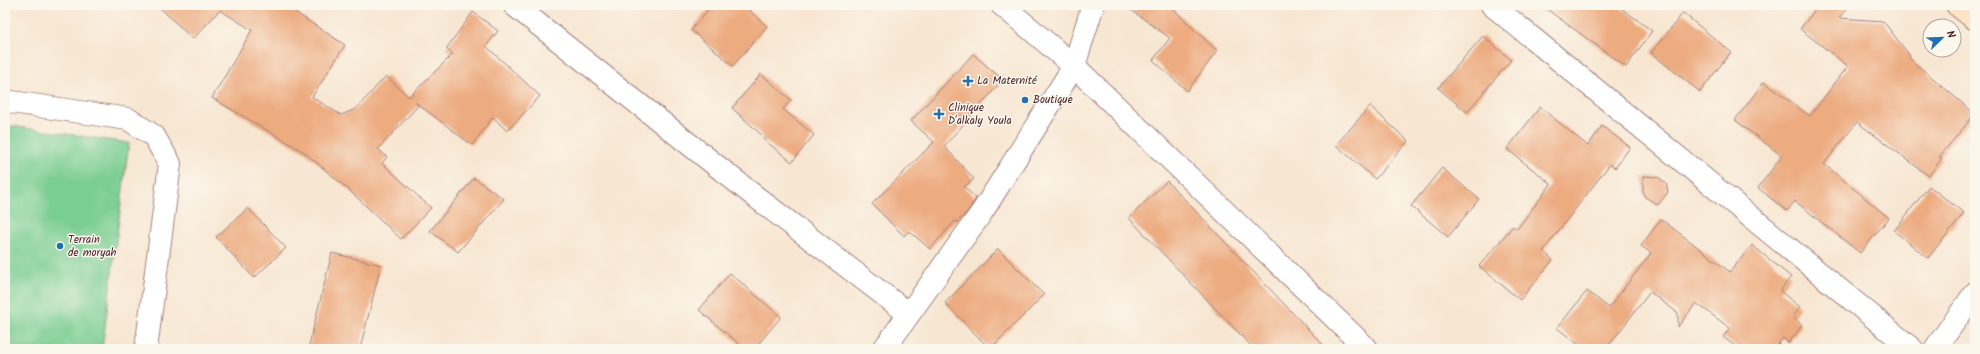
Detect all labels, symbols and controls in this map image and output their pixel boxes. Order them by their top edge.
north arrow [1922,18,1962,58]
text: N [1941,28,1960,41]
place label: La Maternité [977,72,1038,90]
marker: La Maternité [962,75,974,87]
place label: Boutique [1033,91,1073,109]
marker: Boutique [1020,95,1030,105]
place label: Clinique D'alkaly Youla [948,99,1012,130]
marker: Clinique D'alkaly Youla [933,108,945,120]
place label: Terrain de moryah [68,231,117,262]
marker: Terrain de moryah [55,241,65,251]

